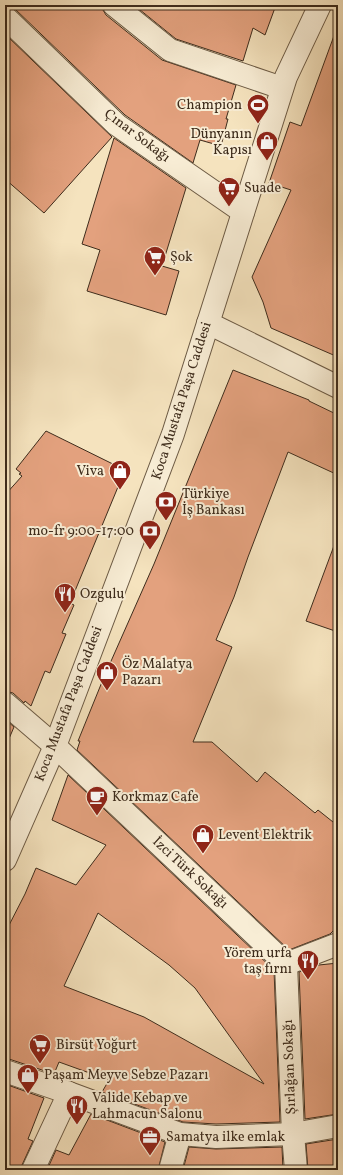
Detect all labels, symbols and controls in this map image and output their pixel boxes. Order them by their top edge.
sports icon: Champion [245,92,271,125]
place label: Champion [177,96,242,115]
street label: Çınar Sokağı [100,105,174,167]
place label: Dünyanın Kapısı [191,125,252,160]
shop icon: Dünyanın Kapısı [254,129,280,162]
supermarket icon: Suade [216,175,242,208]
place label: Suade [244,179,281,198]
supermarket icon: Şok [142,244,168,277]
place label: Şok [170,248,193,267]
street label: Koca Mustafa Paşa Caddesi [147,320,217,482]
shop icon: Viva [107,458,133,491]
place label: Viva [77,462,104,481]
place label: Türkiye İş Bankası [182,485,245,520]
bank icon: Türkiye İş Bankası [153,489,179,522]
bank icon: mo-fr 9:00-17:00 [137,518,163,551]
place label: mo-fr 9:00-17:00 [28,522,134,541]
restaurant icon: Ozgulu [52,581,78,614]
place label: Ozgulu [80,585,124,604]
street label: Koca Mustafa Paşa Caddesi [31,624,107,784]
place label: Öz Malatya Pazarı [122,655,192,690]
shop icon: Öz Malatya Pazarı [94,659,120,692]
cafe icon: Korkmaz Cafe [84,784,110,817]
place label: Korkmaz Cafe [112,788,199,807]
shop icon: Levent Elektrik [190,822,216,855]
place label: Levent Elektrik [218,826,312,845]
street label: İzci Türk Sokağı [148,833,232,913]
place label: Yörem urfa taş fırnı [224,944,292,979]
restaurant icon: Yörem urfa taş fırnı [295,948,321,981]
street label: Şırlağan Sokağı [279,1019,301,1115]
supermarket icon: Birsüt Yoğurt [27,1032,53,1065]
place label: Birsüt Yoğurt [56,1036,137,1055]
shop icon: Paşam Meyve Sebze Pazarı [15,1062,41,1095]
place label: Paşam Meyve Sebze Pazarı [44,1066,208,1085]
place label: Valide Kebap ve Lahmacun Salonu [92,1089,203,1124]
restaurant icon: Valide Kebap ve Lahmacun Salonu [64,1093,90,1126]
office icon: Samatya ilke emlak [137,1124,163,1157]
place label: Samatya ilke emlak [166,1128,286,1147]

